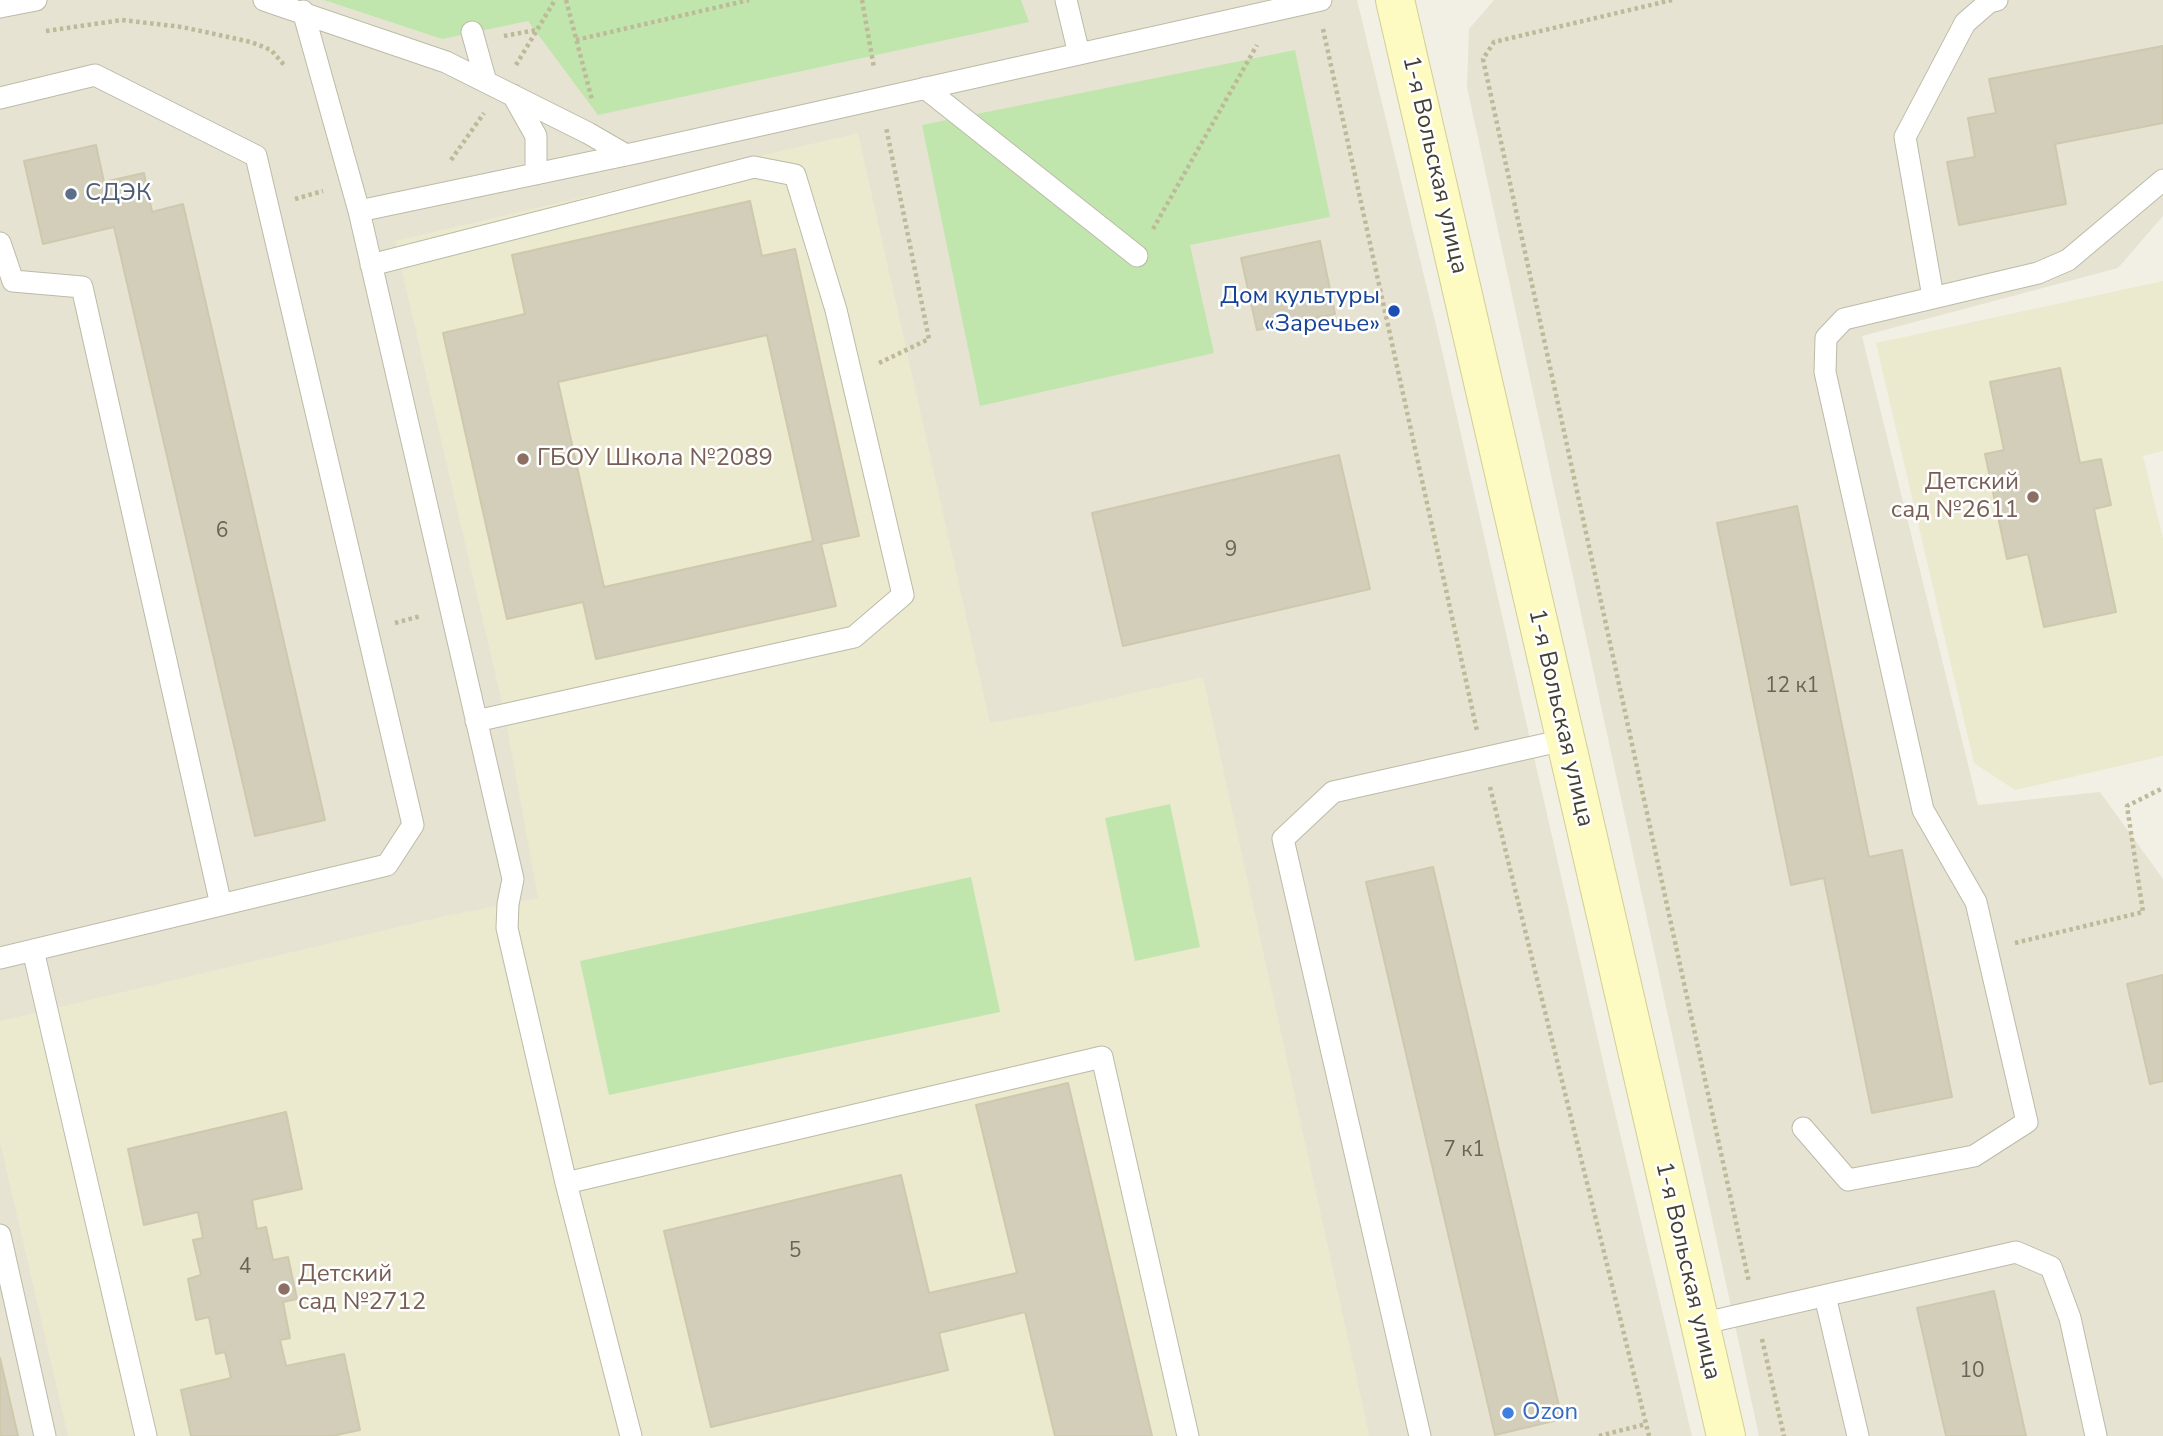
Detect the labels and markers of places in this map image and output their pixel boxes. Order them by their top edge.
place label: СДЭК [85,180,151,208]
marker: СДЭК [63,186,79,202]
place label: Дом культуры «Заречье» [1220,283,1380,339]
marker: Дом культуры «Заречье» [1386,303,1402,319]
place label: ГБОУ Школа №2089 [537,445,773,473]
marker: ГБОУ Школа №2089 [515,451,531,467]
place label: Детский сад №2611 [1891,469,2019,525]
marker: Детский сад №2611 [2025,489,2041,505]
place label: Детский сад №2712 [298,1261,426,1317]
marker: Детский сад №2712 [276,1281,292,1297]
place label: Ozon [1522,1399,1578,1427]
marker: Ozon [1500,1405,1516,1421]

